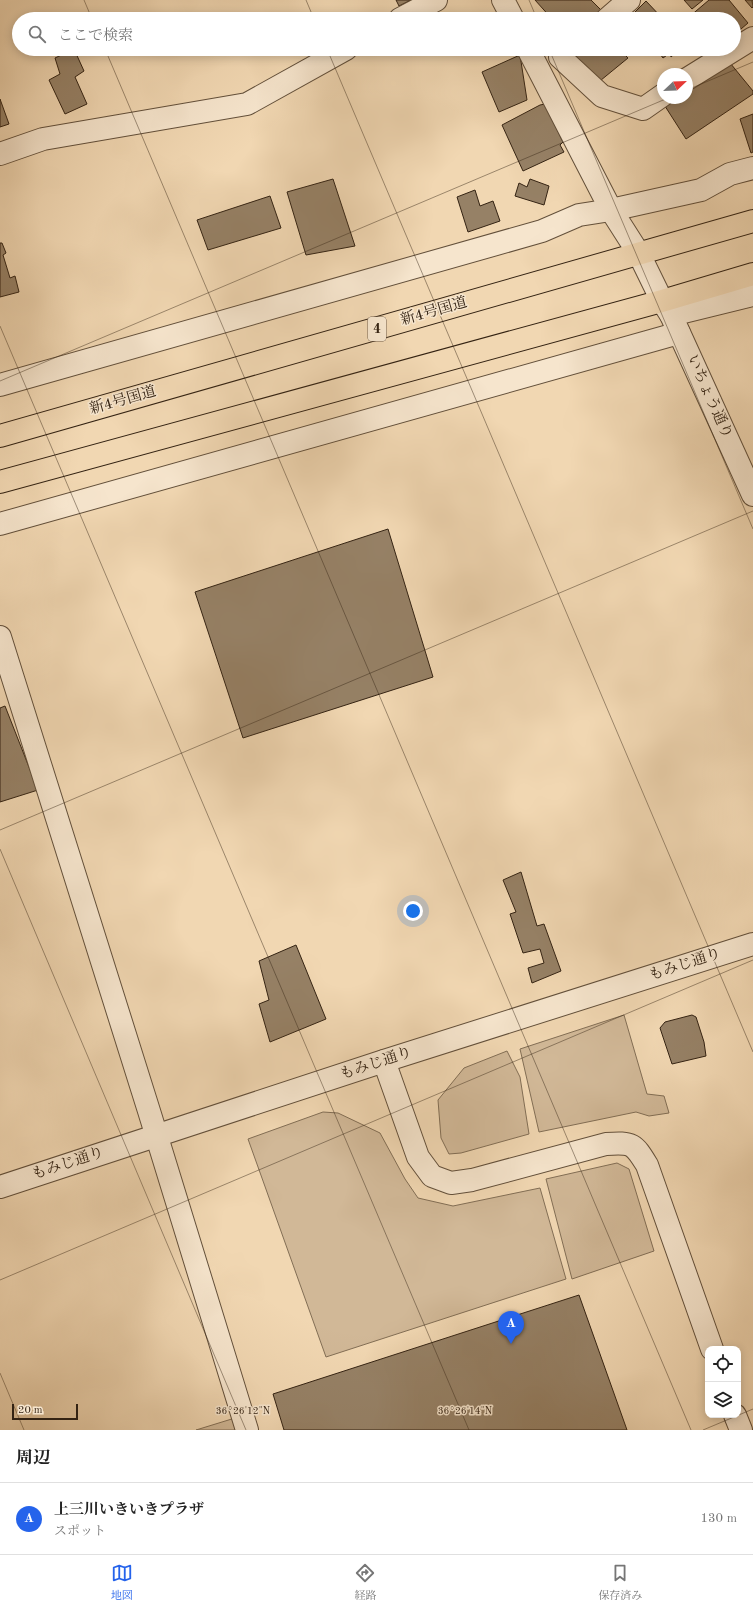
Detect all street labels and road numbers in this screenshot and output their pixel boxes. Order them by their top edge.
street label: 新4号国道 [398,293,469,329]
road number: 4 [368,317,386,341]
street label: いちょう通り [684,352,736,441]
street label: 新4号国道 [87,382,158,418]
street label: もみじ通り [646,944,723,984]
street label: もみじ通り [337,1043,414,1083]
street label: もみじ通り [29,1143,106,1183]

